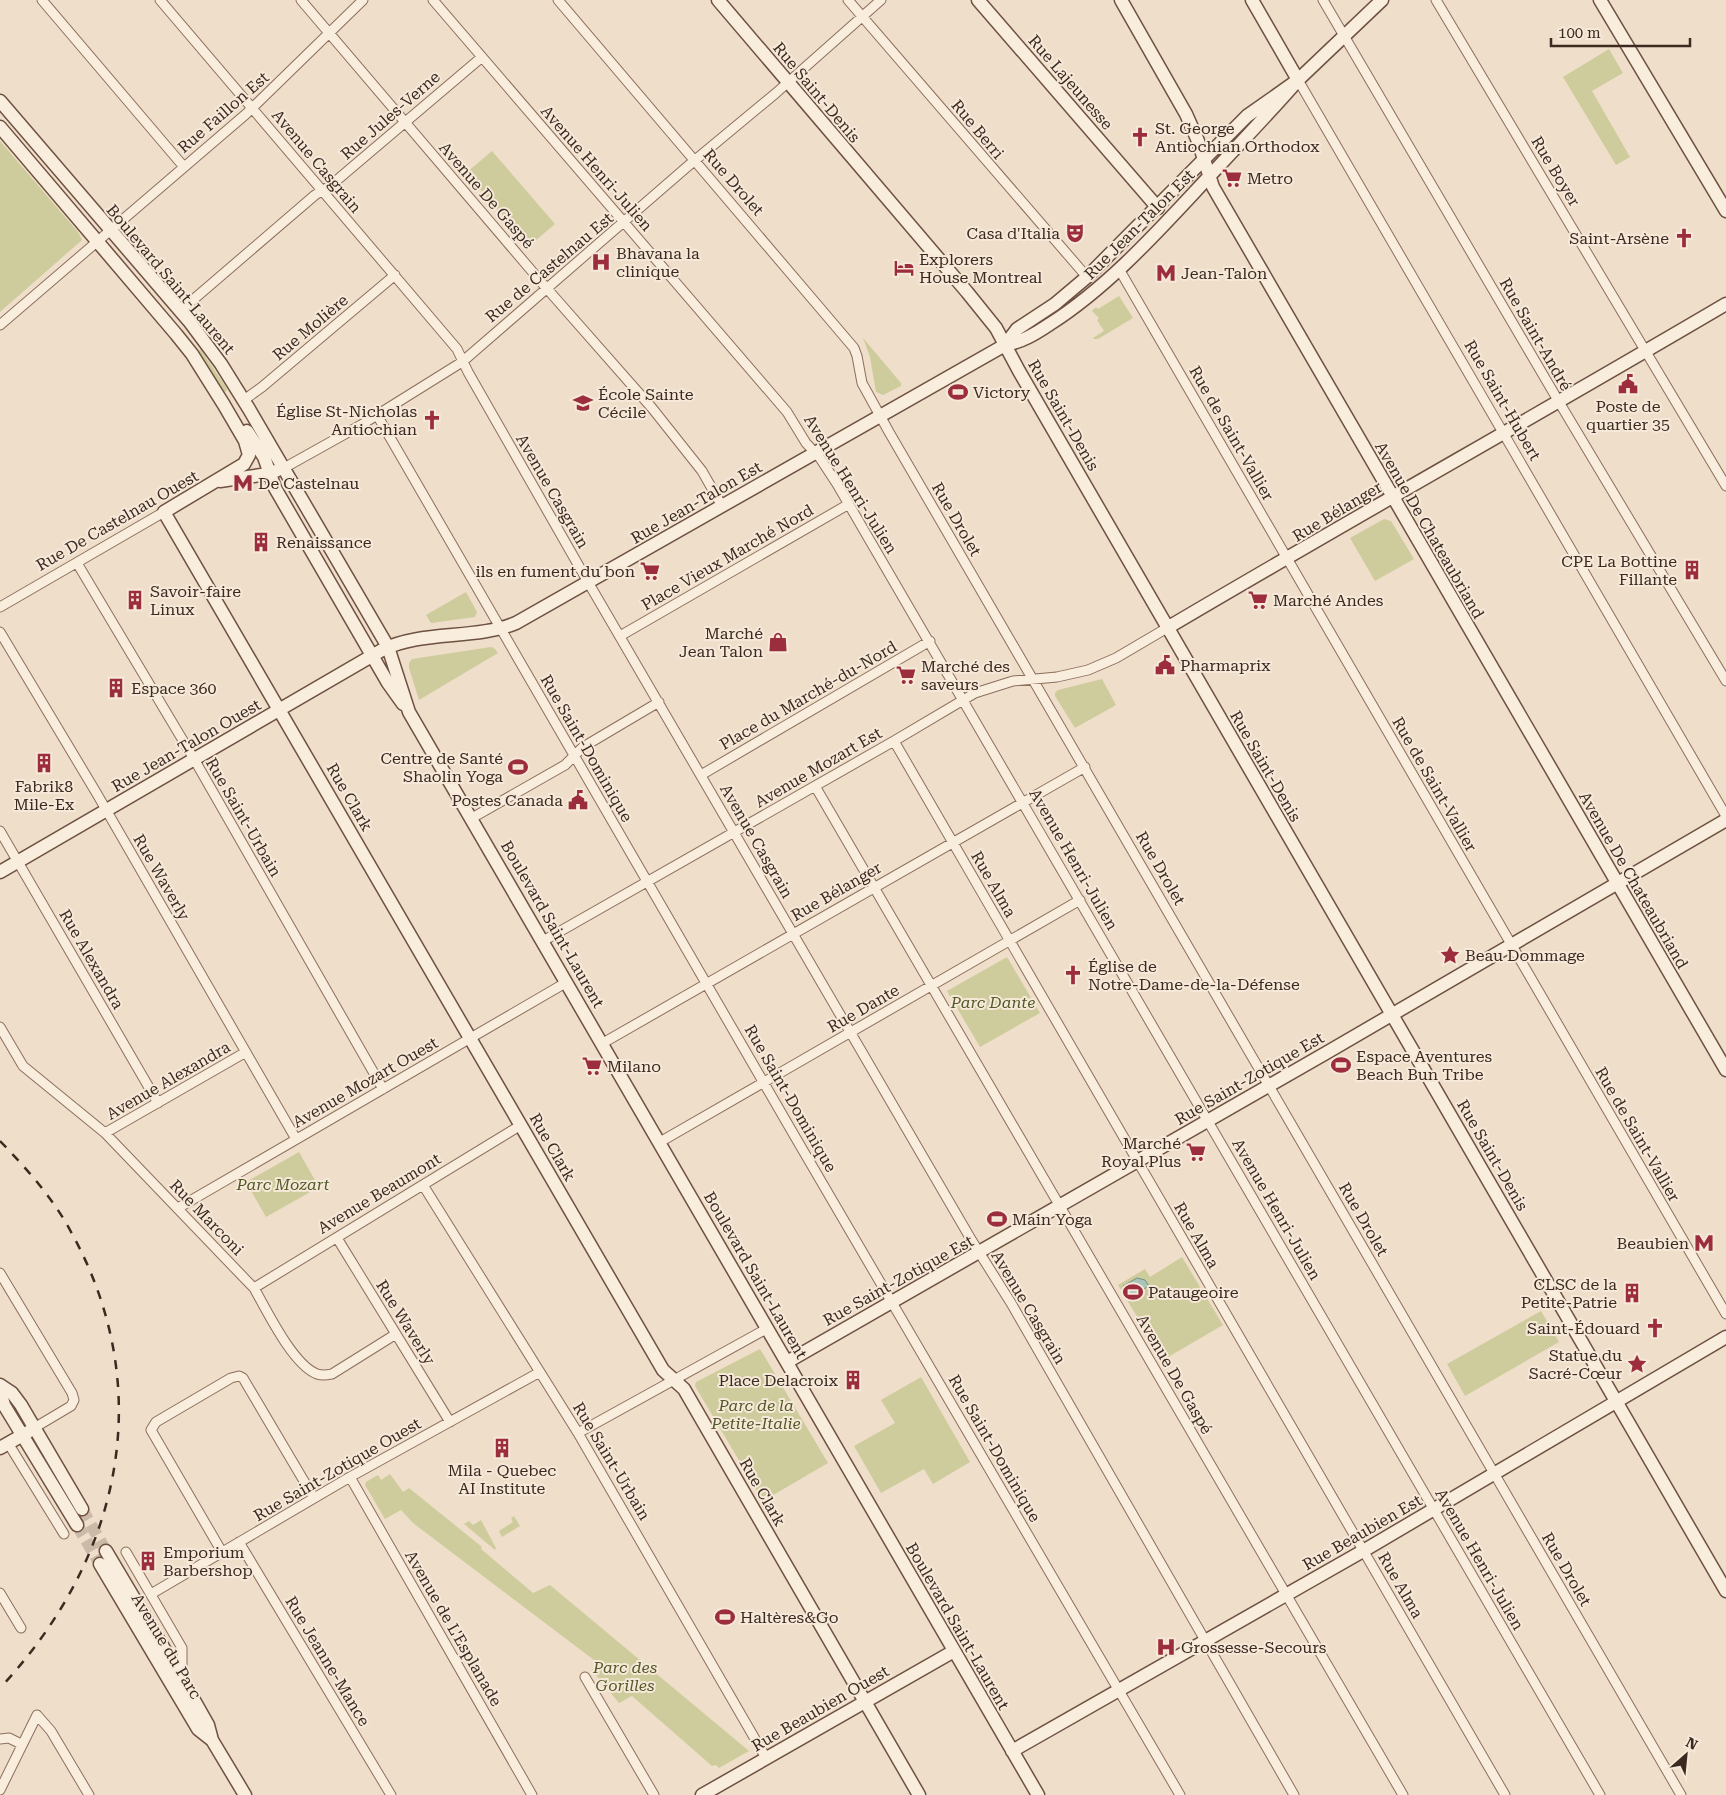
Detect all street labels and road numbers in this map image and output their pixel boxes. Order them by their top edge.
street label: Rue Lajeunesse [1024,31,1117,134]
street label: Rue Saint-Denis [769,38,864,147]
street label: Rue Jules-Verne [337,67,444,164]
street label: Rue Faillon Est [174,68,273,157]
street label: Rue Berri [947,96,1008,163]
street label: Avenue Henri-Julien [537,102,656,235]
street label: Avenue Casgrain [268,106,365,217]
street label: Rue Boyer [1527,133,1584,210]
street label: Avenue De Gaspé [435,138,538,253]
street label: Rue Drolet [700,145,768,219]
street label: Rue Jean-Talon Est [1080,165,1198,283]
street label: Boulevard Saint-Laurent [102,201,239,358]
street label: Rue de Castelnau Est [482,208,617,326]
street label: Rue Saint-André [1496,274,1576,394]
street label: Rue Molière [269,290,352,364]
street label: Rue Saint-Hubert [1460,337,1545,464]
street label: Rue Saint-Denis [1024,356,1103,475]
street label: Rue de Saint-Vallier [1185,363,1278,504]
street label: Avenue Henri-Julien [800,411,901,557]
street label: Avenue Casgrain [512,431,593,552]
street label: Avenue De Chateaubriand [1371,438,1488,622]
street label: Rue Jean-Talon Est [627,457,765,548]
street label: Rue De Castelnau Ouest [33,466,202,575]
street label: Rue Bélanger [1289,477,1386,546]
street label: Rue Drolet [928,479,985,559]
street label: Place Vieux Marché Nord [638,500,817,614]
street label: Place du Marché-du-Nord [716,637,900,754]
street label: Rue Saint-Dominique [537,671,637,826]
street label: Rue Jean-Talon Ouest [108,695,264,796]
street label: Rue Saint-Denis [1226,707,1305,826]
street label: Rue de Saint-Vallier [1388,714,1481,855]
street label: Avenue Mozart Est [751,723,885,811]
street label: Rue Saint-Urbain [202,754,285,880]
street label: Rue Clark [322,760,377,835]
street label: Avenue Casgrain [716,781,797,902]
street label: Avenue Henri-Julien [1025,785,1122,933]
street label: Avenue De Chateaubriand [1575,788,1692,972]
street label: Rue Drolet [1132,828,1189,908]
street label: Rue Waverly [129,831,194,924]
street label: Boulevard Saint-Laurent [497,837,608,1011]
street label: Rue Alma [967,848,1020,921]
street label: Rue Bélanger [788,858,885,925]
street label: Rue Alexandra [55,906,128,1013]
street label: Rue Dante [824,980,903,1037]
street label: Rue Saint-Dominique [741,1021,841,1176]
street label: Rue Saint-Zotique Est [1171,1028,1327,1129]
street label: Avenue Mozart Ouest [289,1033,441,1132]
street label: Avenue Alexandra [103,1037,234,1124]
street label: Rue de Saint-Vallier [1591,1064,1684,1205]
street label: Rue Saint-Denis [1453,1096,1532,1215]
street label: Rue Clark [525,1110,580,1185]
street label: Avenue Henri-Julien [1228,1135,1325,1283]
street label: Avenue Beaumont [314,1149,444,1238]
street label: Rue Marconi [166,1176,248,1259]
street label: Rue Drolet [1335,1179,1392,1259]
street label: Boulevard Saint-Laurent [700,1188,811,1362]
street label: Rue Alma [1170,1199,1223,1272]
street label: Rue Saint-Zotique Est [820,1231,977,1330]
street label: Avenue Casgrain [987,1247,1070,1367]
street label: Rue Waverly [372,1276,439,1369]
street label: Avenue De Gaspé [1133,1311,1217,1438]
street label: Rue Saint-Dominique [945,1371,1045,1526]
street label: Rue Saint-Urbain [569,1399,654,1524]
street label: Rue Saint-Zotique Ouest [250,1414,424,1525]
street label: Rue Clark [735,1455,790,1530]
street label: Avenue Henri-Julien [1431,1485,1528,1633]
street label: Rue Beaubien Est [1299,1491,1425,1574]
street label: Rue Drolet [1538,1529,1595,1609]
street label: Boulevard Saint-Laurent [902,1539,1013,1713]
street label: Avenue de L'Esplanade [401,1547,506,1710]
street label: Rue Alma [1374,1549,1427,1622]
street label: Avenue du Parc [128,1590,206,1702]
street label: Rue Jeanne-Mance [281,1593,374,1730]
street label: Rue Beaubien Ouest [748,1661,892,1755]

